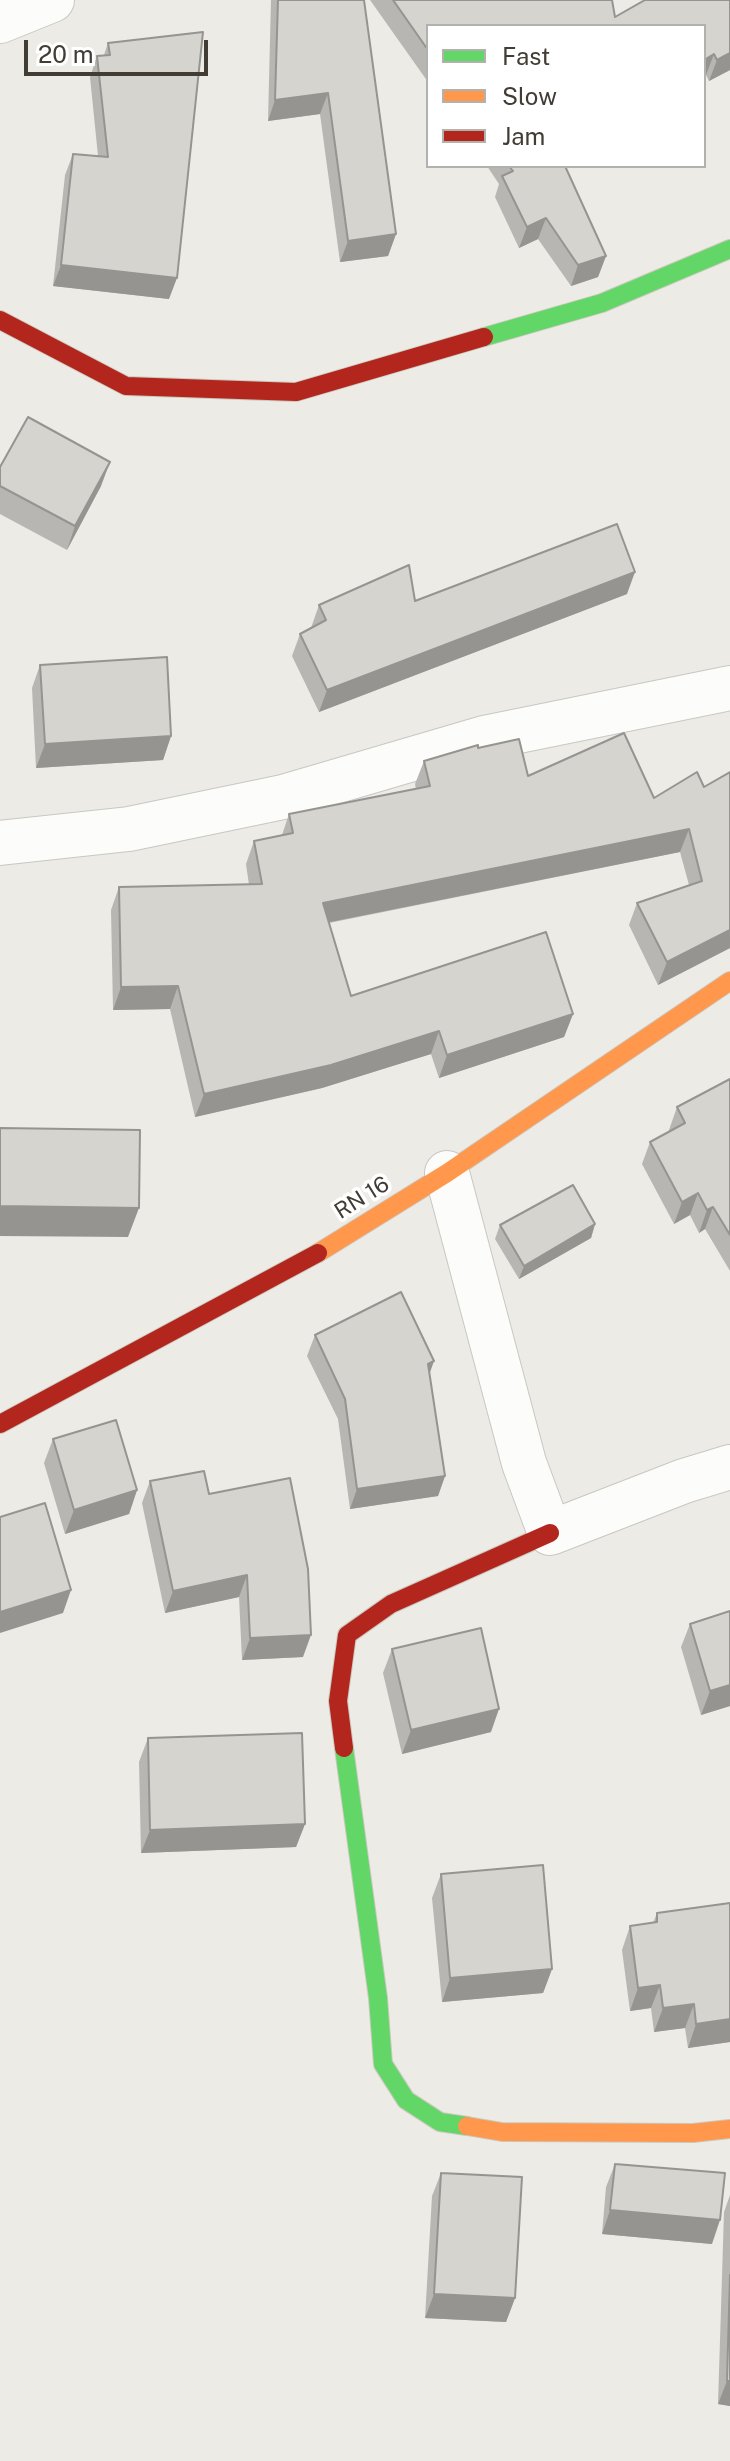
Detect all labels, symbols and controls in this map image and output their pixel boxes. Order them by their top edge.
scale bar [28,24,212,74]
legend [426,24,706,168]
text: 20 m [38,40,94,68]
text: Fast [502,42,550,70]
text: Slow [502,82,557,110]
text: Jam [502,122,545,150]
street label: RN 16 [330,1171,394,1225]

